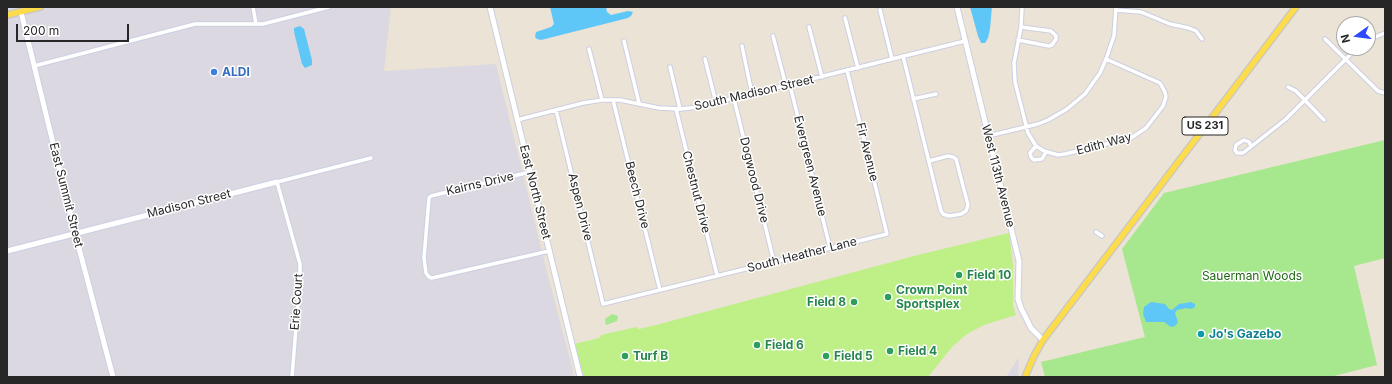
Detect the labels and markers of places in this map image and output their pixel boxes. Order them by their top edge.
place label: ALDI [222,65,250,79]
marker: ALDI [209,67,219,77]
place label: Field 10 [967,268,1011,282]
marker: Field 10 [954,270,964,280]
place label: Crown Point Sportsplex [896,283,967,311]
marker: Crown Point Sportsplex [883,292,893,302]
place label: Field 8 [807,295,846,309]
marker: Field 8 [849,297,859,307]
place label: Jo's Gazebo [1209,327,1281,341]
marker: Jo's Gazebo [1196,329,1206,339]
place label: Field 6 [765,338,804,352]
marker: Field 6 [752,340,762,350]
place label: Field 4 [898,344,937,358]
marker: Field 4 [885,346,895,356]
place label: Turf B [633,349,668,363]
place label: Field 5 [834,349,873,363]
marker: Turf B [620,351,630,361]
marker: Field 5 [821,351,831,361]

